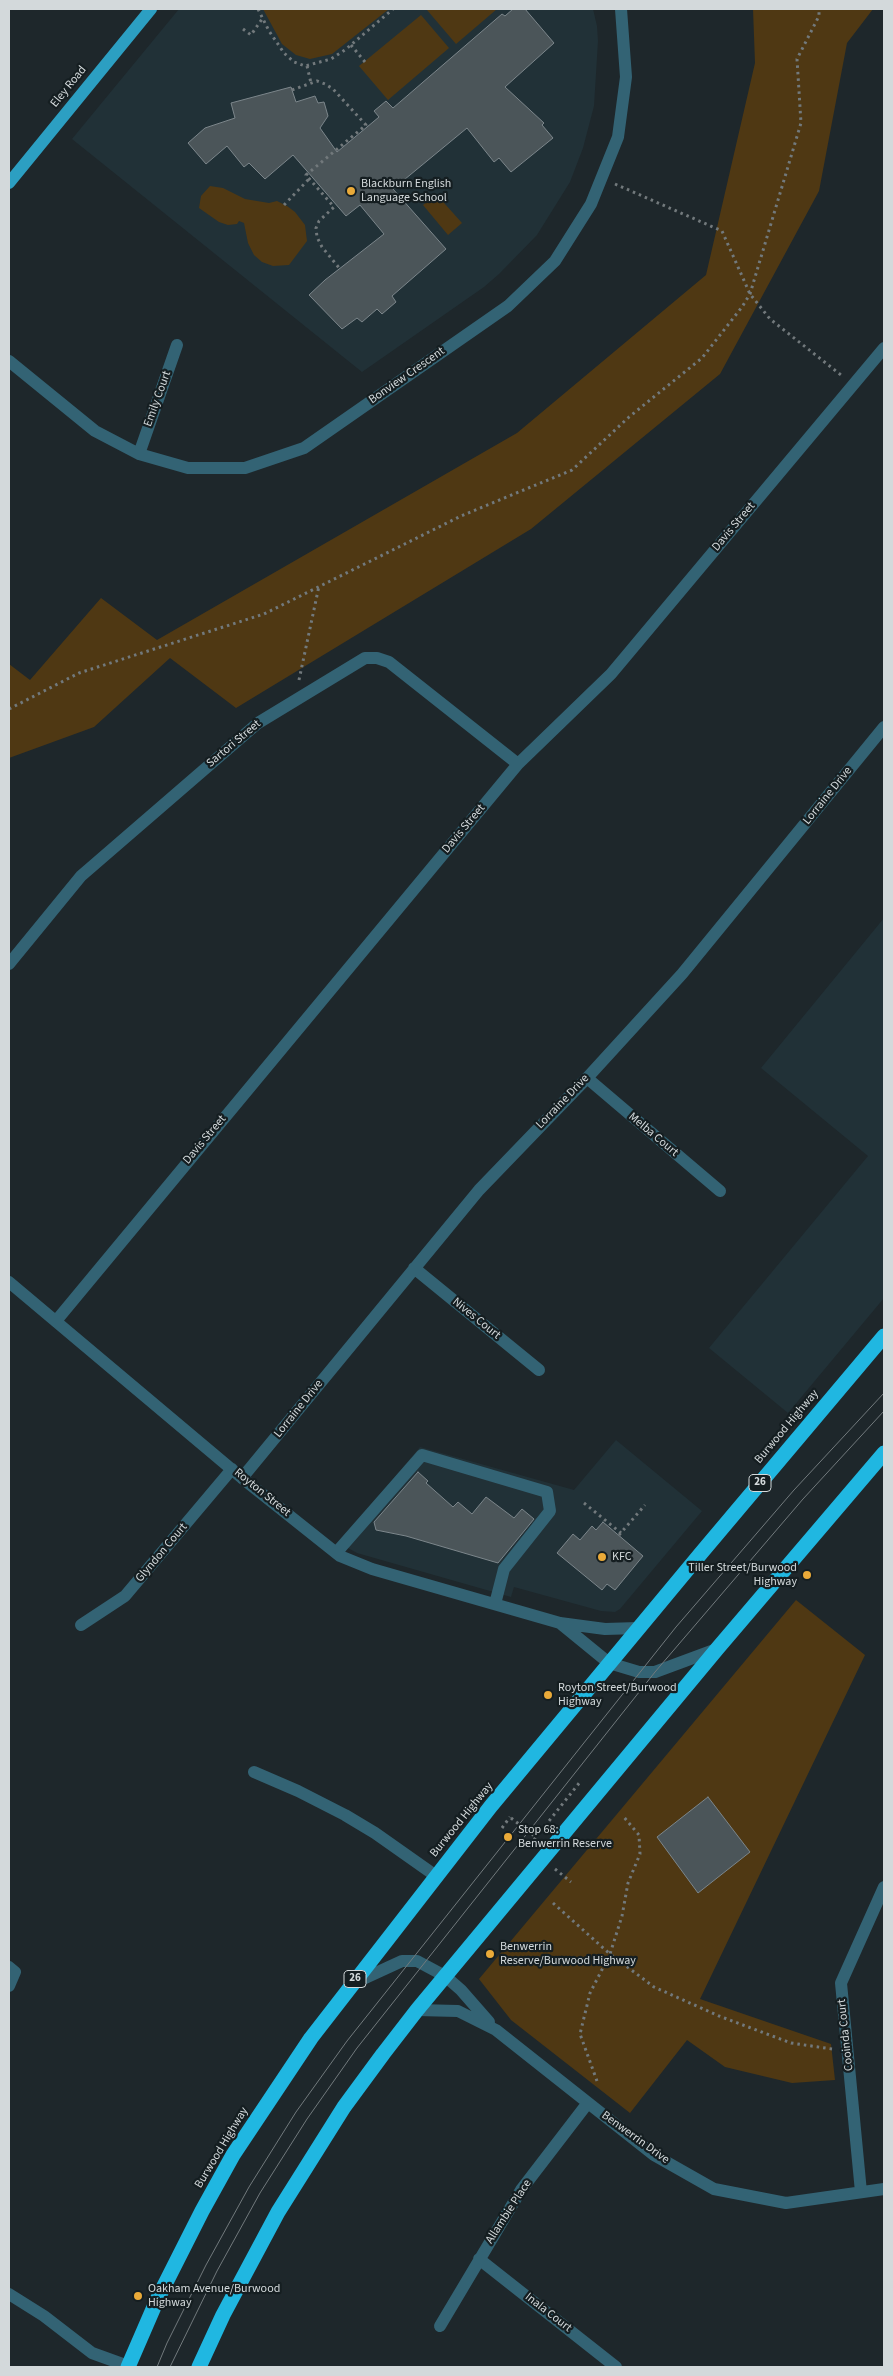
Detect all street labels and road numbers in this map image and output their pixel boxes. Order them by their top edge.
street label: Eley Road [48,63,90,111]
street label: Bonview Crescent [366,344,448,408]
street label: Emily Court [141,369,175,429]
street label: Davis Street [709,500,759,554]
street label: Sartori Street [204,717,264,771]
street label: Lorraine Drive [800,764,856,828]
street label: Davis Street [439,802,489,856]
street label: Lorraine Drive [533,1072,593,1132]
street label: Melba Court [625,1110,681,1160]
street label: Davis Street [180,1113,230,1167]
street label: Nives Court [449,1295,503,1343]
street label: Lorraine Drive [271,1377,327,1441]
street label: Burwood Highway [752,1387,822,1467]
street label: Royton Street [231,1466,293,1520]
road number: 26 [749,1475,771,1492]
street label: Glyndon Court [133,1520,191,1586]
street label: Burwood Highway [427,1780,497,1860]
road number: 26 [344,1970,366,1988]
street label: Cooinda Court [835,1998,857,2072]
street label: Burwood Highway [192,2105,252,2191]
street label: Benwerrin Drive [598,2109,672,2167]
street label: Allambie Place [483,2177,535,2247]
street label: Inala Court [522,2290,574,2336]

